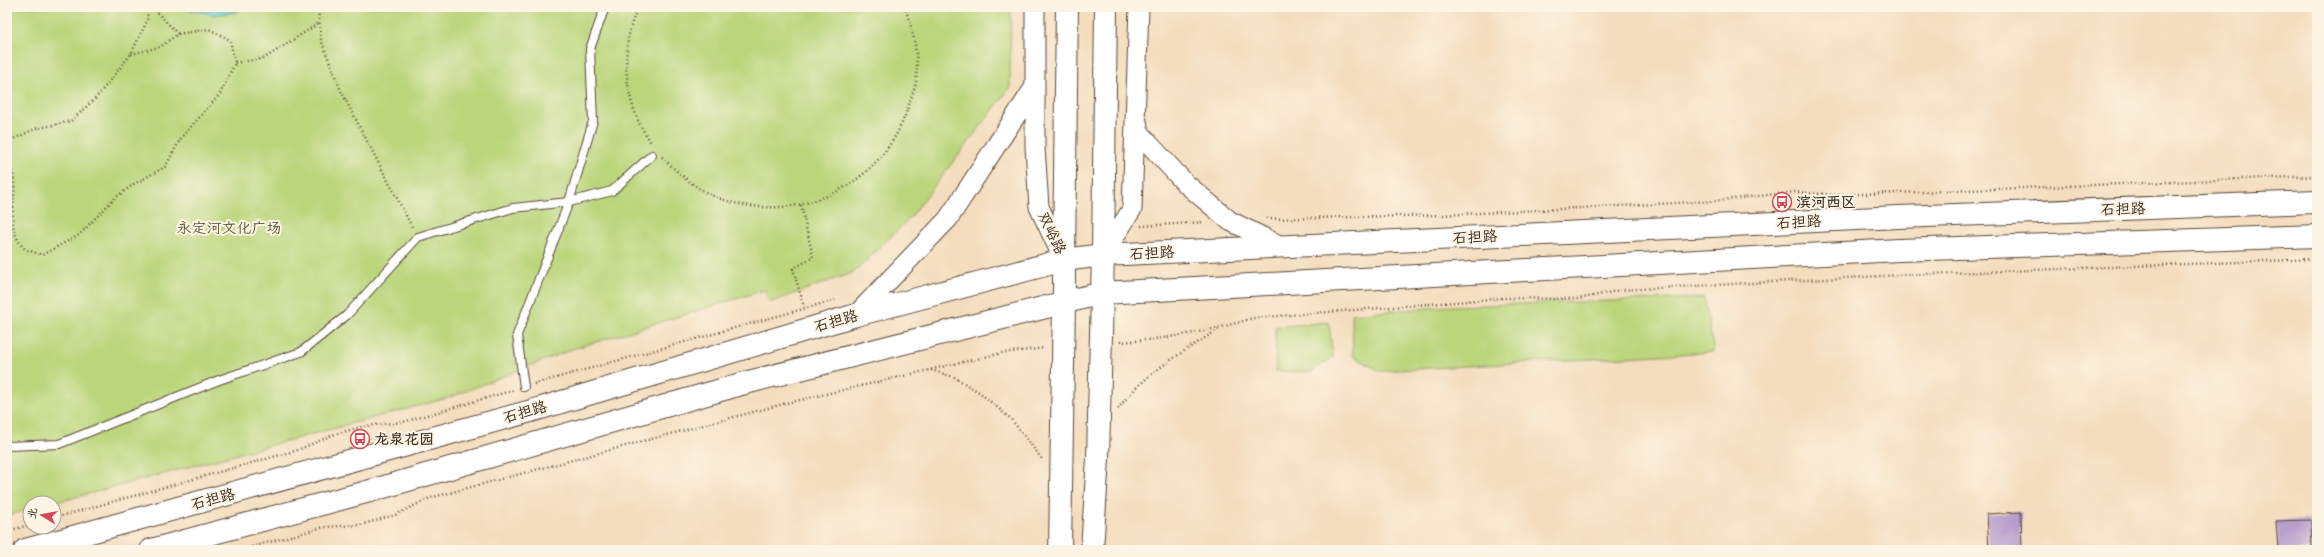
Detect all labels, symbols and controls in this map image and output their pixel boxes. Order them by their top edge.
bus stop icon: 滨河西区 [1771,191,1793,213]
place label: 滨河西区 [1796,192,1856,212]
street label: 石担路 [2100,198,2146,220]
street label: 双峪路 [1033,208,1071,258]
street label: 石担路 [1776,211,1822,233]
park label: 永定河文化广场 [176,218,282,238]
street label: 石担路 [1452,226,1498,248]
street label: 石担路 [1129,242,1175,264]
street label: 石担路 [812,305,860,337]
street label: 石担路 [501,396,549,428]
bus stop icon: 龙泉花园 [349,428,371,450]
place label: 龙泉花园 [374,429,434,449]
street label: 石担路 [189,484,237,514]
north arrow [22,495,62,535]
text: 北 [24,506,41,520]

